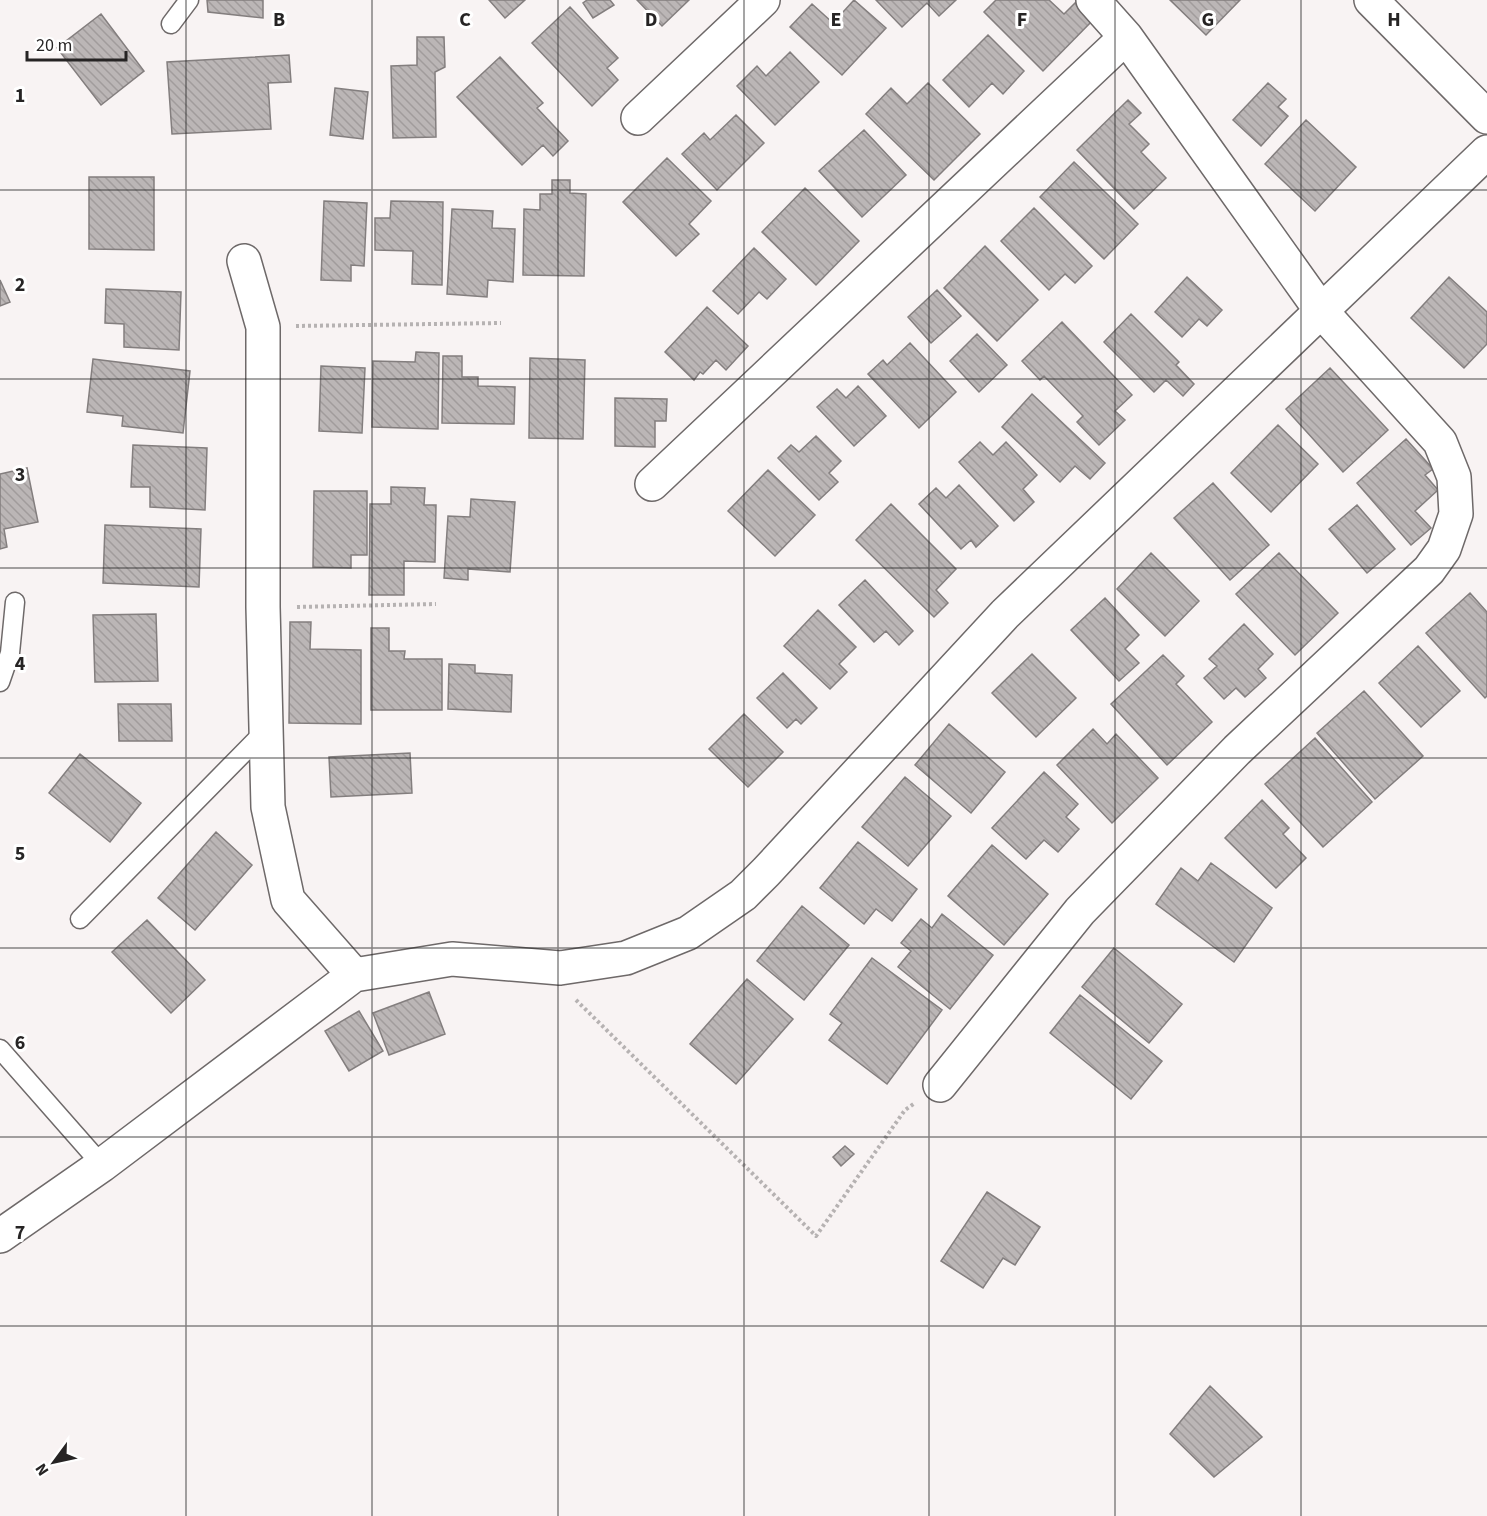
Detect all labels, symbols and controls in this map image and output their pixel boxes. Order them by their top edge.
text: B [273,6,285,34]
text: C [459,6,471,34]
text: D [645,6,657,34]
text: E [831,6,841,34]
text: F [1017,6,1027,34]
text: G [1202,6,1214,34]
text: H [1387,6,1401,34]
scale bar [27,24,126,62]
text: 20 m [36,33,72,58]
text: 1 [15,82,25,110]
text: 2 [15,271,25,299]
text: 3 [15,461,25,489]
text: 4 [15,650,26,678]
text: 5 [15,840,25,868]
text: 6 [15,1029,25,1057]
text: 7 [15,1219,25,1247]
north arrow [24,1432,84,1492]
text: N [30,1459,54,1480]

